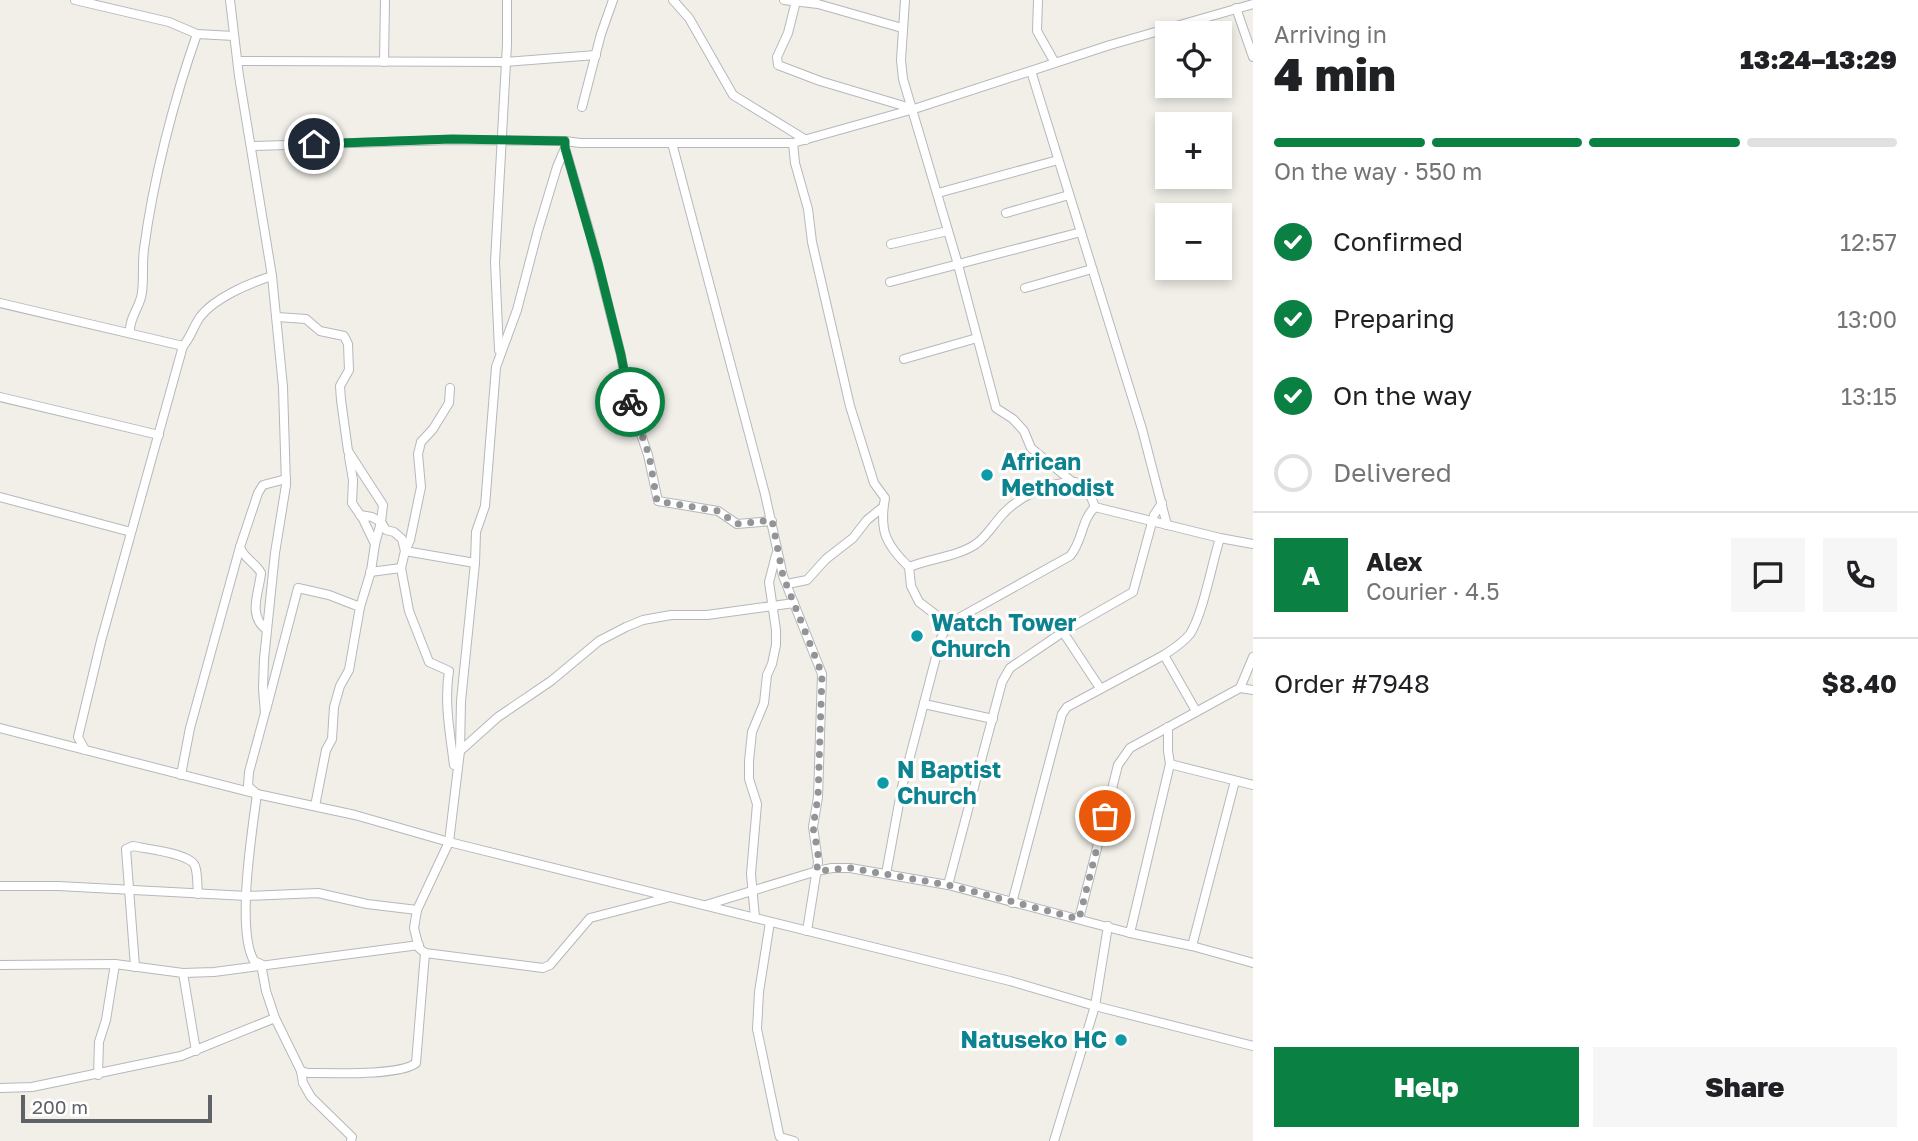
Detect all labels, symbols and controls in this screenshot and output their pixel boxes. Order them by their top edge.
text: Arriving in [1274,20,1387,48]
map controls [1155,21,1232,280]
button: locate [1155,21,1232,98]
text: 13:24–13:29 [1740,44,1897,75]
text: 4 min [1274,46,1396,101]
button: + [1155,112,1232,189]
pin [284,114,344,174]
icon: home [295,125,333,163]
text: On the way · 550 m [1274,157,1482,185]
button: − [1155,203,1232,280]
icon: check [1274,223,1312,261]
text: Confirmed [1333,226,1463,257]
text: 12:57 [1840,228,1897,256]
icon: check [1274,300,1312,338]
text: Preparing [1333,303,1455,334]
text: 13:00 [1837,305,1897,333]
courier [595,367,665,437]
icon: check [1274,377,1312,415]
text: On the way [1333,380,1472,411]
text: 13:15 [1841,382,1897,410]
icon: bike [611,383,649,421]
place label: African Methodist [1001,447,1114,501]
text: Delivered [1333,457,1452,488]
marker: African Methodist [979,467,995,483]
button: chat [1731,538,1805,612]
button: phone [1823,538,1897,612]
text: Alex [1366,546,1423,577]
text: A [1302,560,1320,591]
text: Courier · 4.5 [1366,577,1499,605]
place label: Watch Tower Church [931,608,1077,662]
marker: Watch Tower Church [909,628,925,644]
text: Order #7948 [1274,668,1430,699]
text: $8.40 [1821,668,1897,699]
place label: N Baptist Church [897,755,1001,809]
marker: N Baptist Church [875,775,891,791]
pin [1075,786,1135,846]
icon: bag [1086,797,1124,835]
place label: Natuseko HC [961,1025,1107,1053]
marker: Natuseko HC [1113,1032,1129,1048]
button: Help [1274,1047,1579,1127]
button: Share [1593,1047,1897,1127]
scale bar [21,1092,212,1124]
text: 200 m [32,1095,88,1118]

